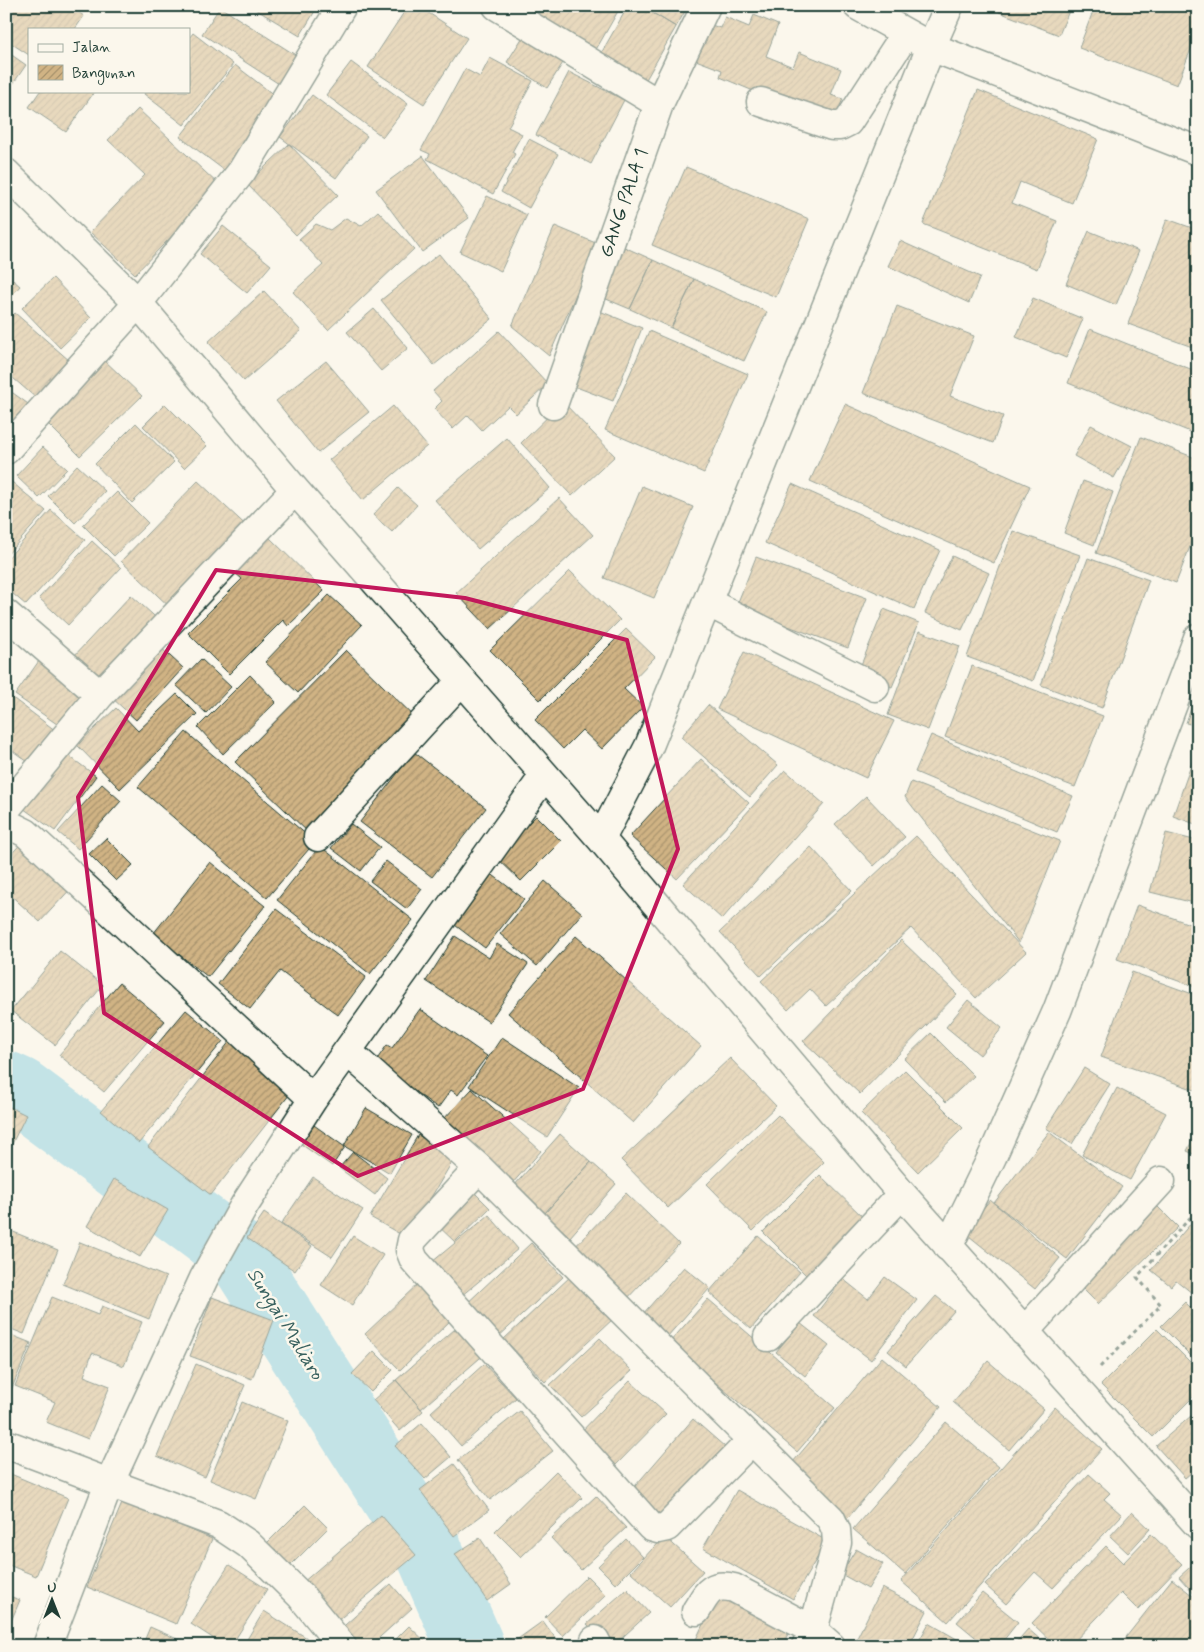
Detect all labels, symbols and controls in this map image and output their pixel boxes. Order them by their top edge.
legend [28,28,190,92]
text: Jalan [72,38,111,58]
text: Bangunan [72,64,135,85]
street label: GANG PALA 1 [594,145,654,261]
water label: Sungai Maliaro [238,1263,331,1387]
north arrow [28,1574,78,1624]
text: U [47,1579,57,1597]

